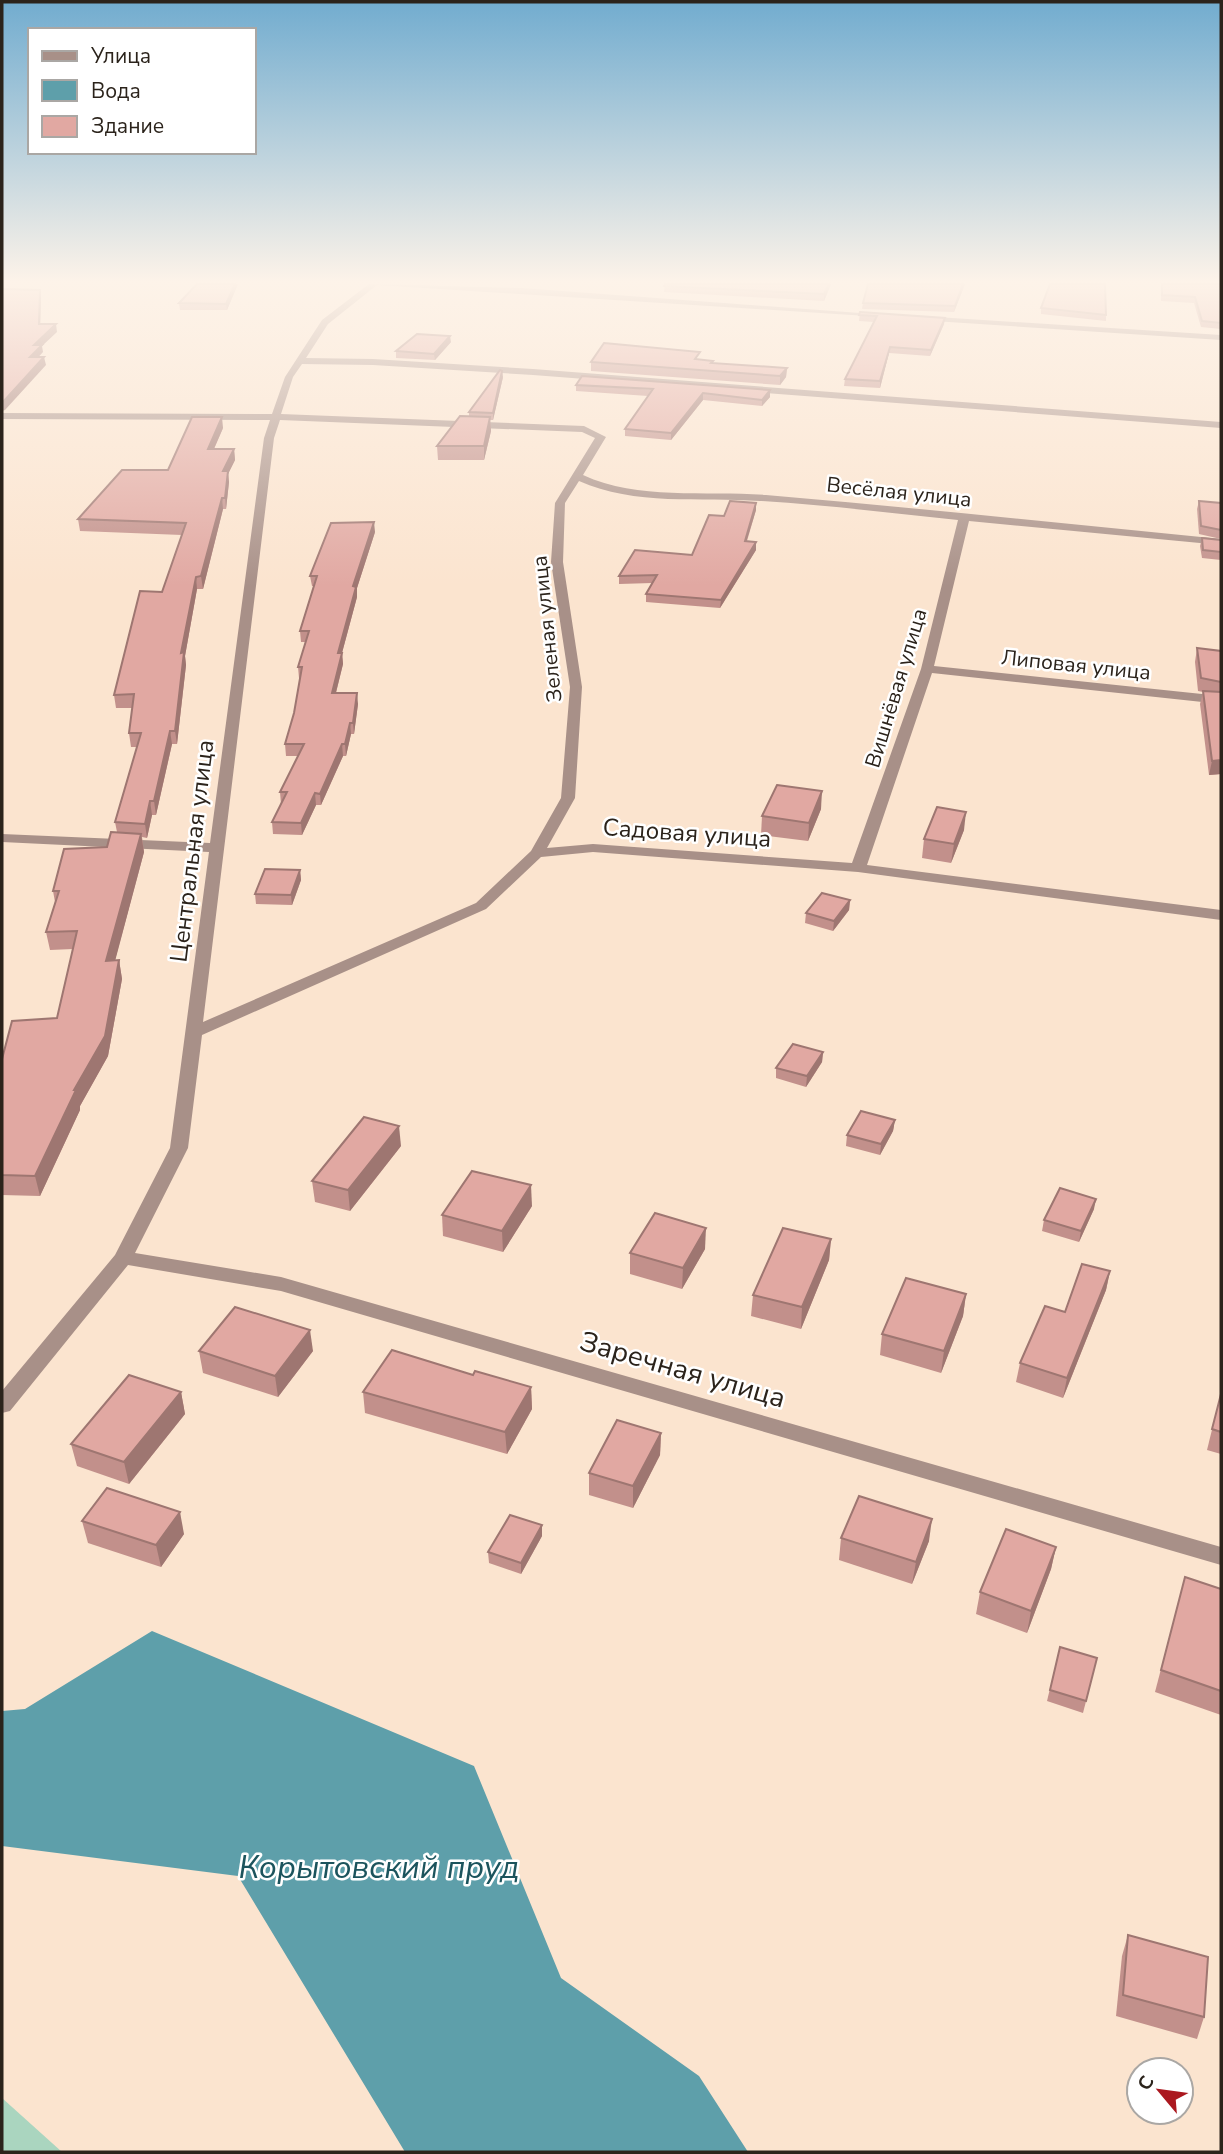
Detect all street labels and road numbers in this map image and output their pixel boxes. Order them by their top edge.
street label: Весёлая улица [825,470,973,514]
street label: Зеленая улица [525,554,569,704]
street label: Вишнёвая улица [858,605,934,771]
street label: Липовая улица [1000,643,1152,687]
street label: Центральная улица [162,738,222,964]
street label: Садовая улица [602,811,772,855]
street label: Заречная улица [576,1322,790,1417]

